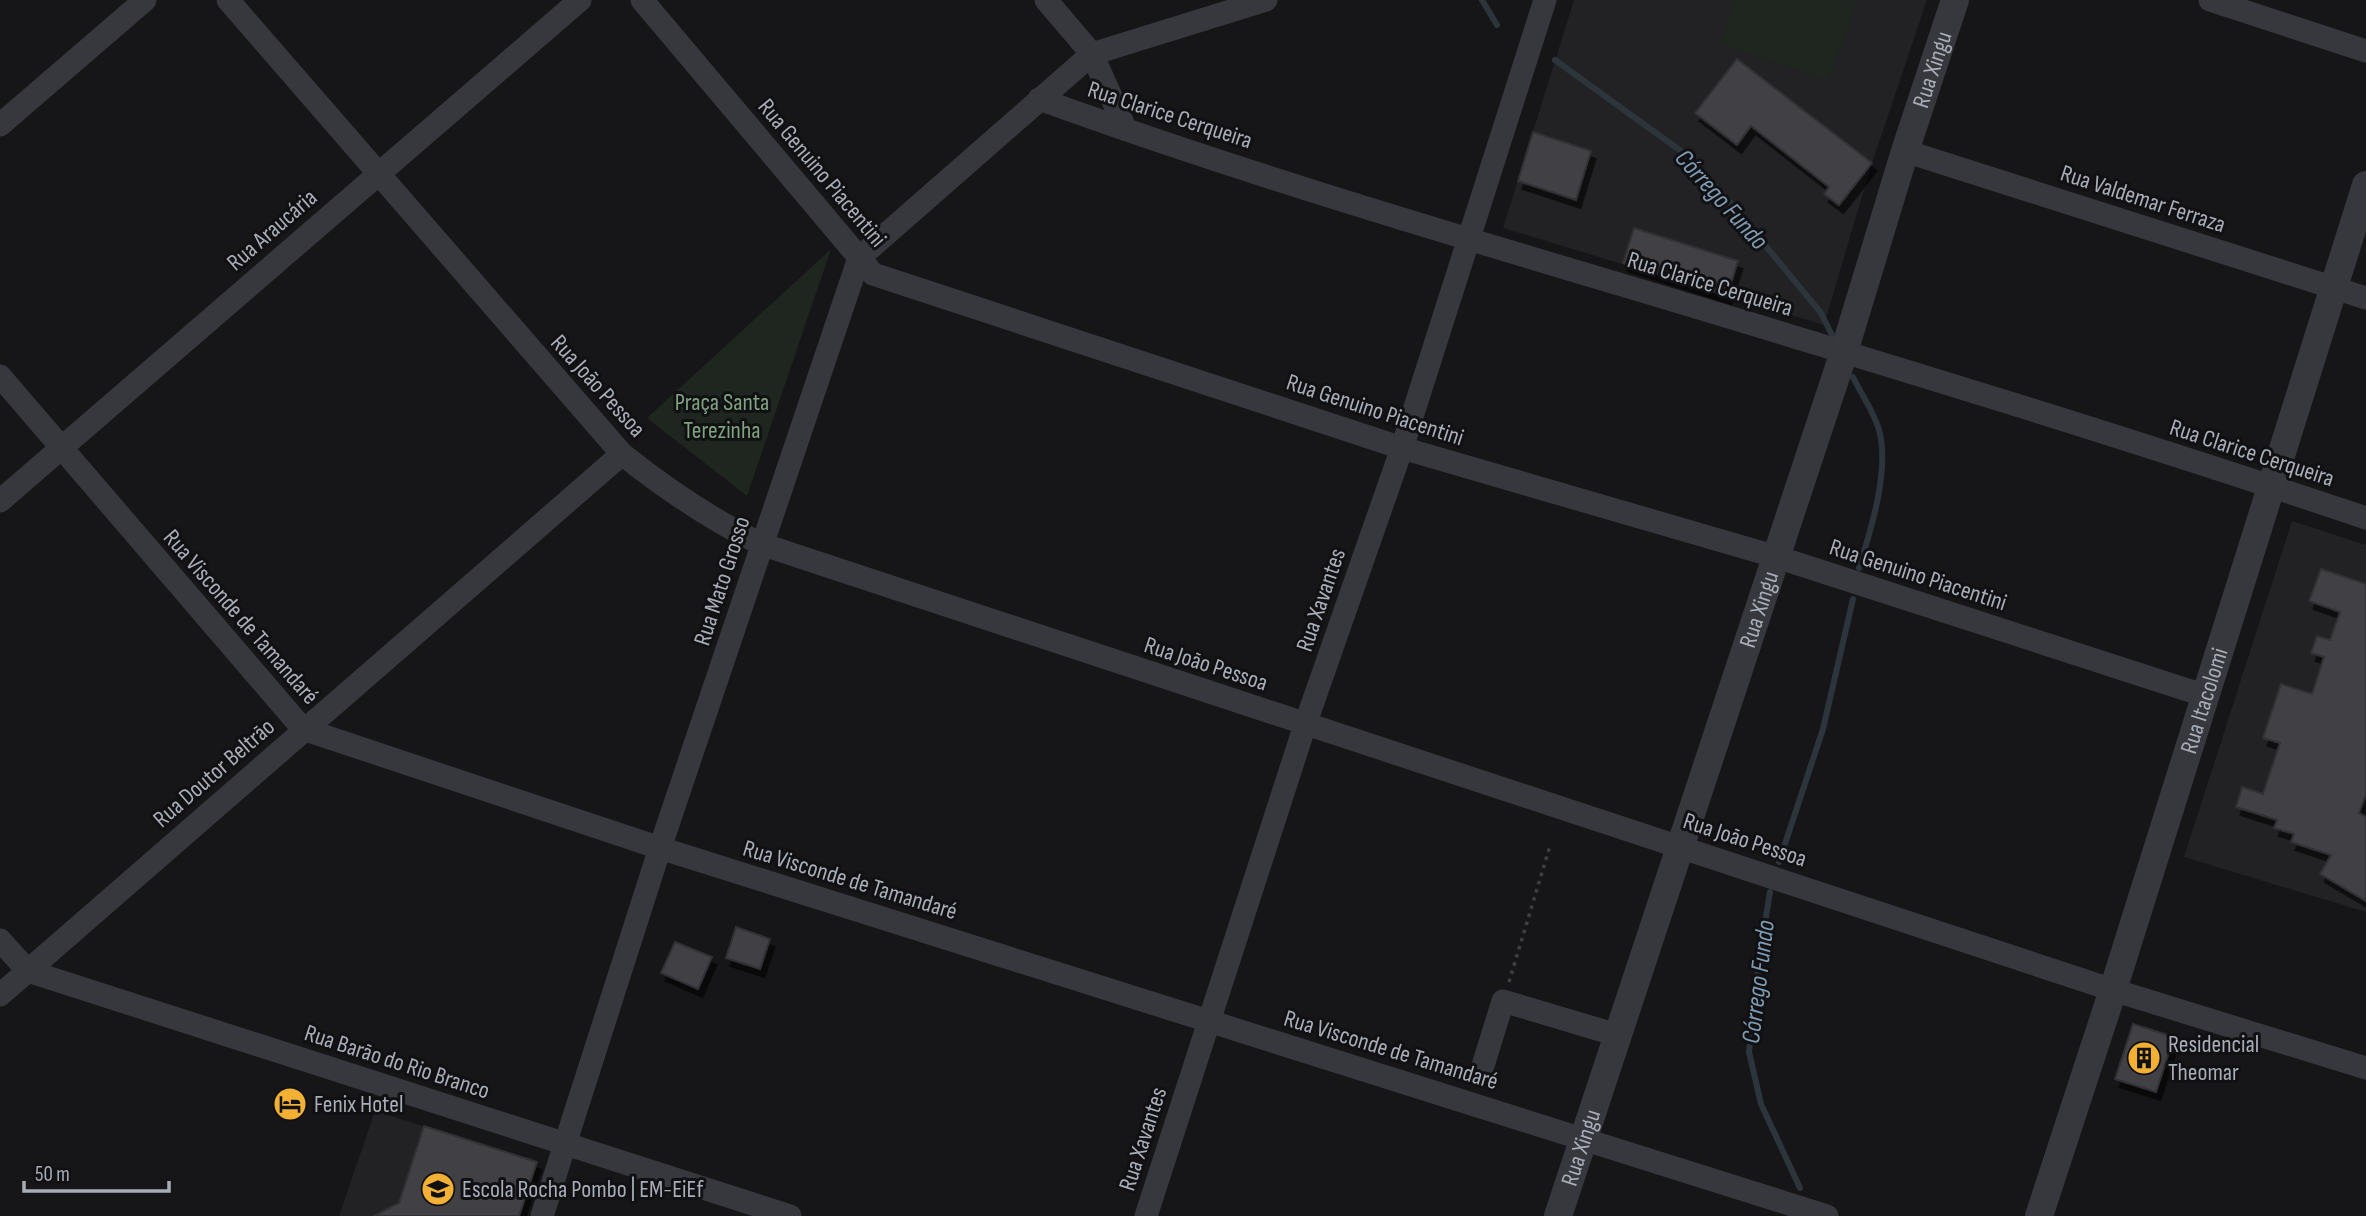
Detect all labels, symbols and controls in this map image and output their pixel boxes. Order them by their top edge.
street label: Rua Xingu [1906,28,1958,111]
street label: Rua Clarice Cerqueira [1084,75,1256,155]
street label: Rua Genuino Piacentini [752,93,892,253]
water label: Córrego Fundo [1668,143,1774,257]
street label: Rua Valdemar Ferraza [2057,159,2229,239]
street label: Rua Araucária [221,183,323,277]
street label: Rua Clarice Cerqueira [1624,245,1796,323]
street label: Rua João Pessoa [544,329,652,443]
street label: Rua Genuino Piacentini [1283,368,1467,452]
park label: Praça Santa Terezinha [675,388,769,445]
street label: Rua Clarice Cerqueira [2166,413,2338,493]
street label: Rua Mato Grosso [688,513,756,649]
street label: Rua Visconde de Tamandaré [157,524,325,710]
street label: Rua Genuino Piacentini [1826,533,2010,617]
street label: Rua Xavantes [1290,545,1352,655]
street label: Rua Xingu [1733,567,1785,651]
street label: Rua João Pessoa [1141,630,1271,698]
street label: Rua Itacolomi [2174,644,2234,757]
street label: Rua Doutor Beltrão [147,712,281,834]
street label: Rua João Pessoa [1680,806,1810,874]
street label: Rua Visconde de Tamandaré [739,834,961,926]
water label: Córrego Fundo [1736,918,1782,1046]
street label: Rua Visconde de Tamandaré [1280,1004,1502,1096]
street label: Rua Barão do Rio Branco [301,1018,493,1106]
place label: Residencial Theomar [2168,1030,2259,1087]
building icon: Residencial Theomar [2125,1039,2163,1077]
street label: Rua Xavantes [1113,1084,1173,1194]
hotel icon: Fenix Hotel [271,1085,309,1123]
place label: Fenix Hotel [314,1090,403,1119]
street label: Rua Xingu [1554,1106,1607,1190]
scale bar [24,1150,170,1194]
text: 50 m [35,1162,70,1187]
school or university icon: Escola Rocha Pombo | EM-EiEf [419,1170,457,1208]
place label: Escola Rocha Pombo | EM-EiEf [462,1175,704,1204]

